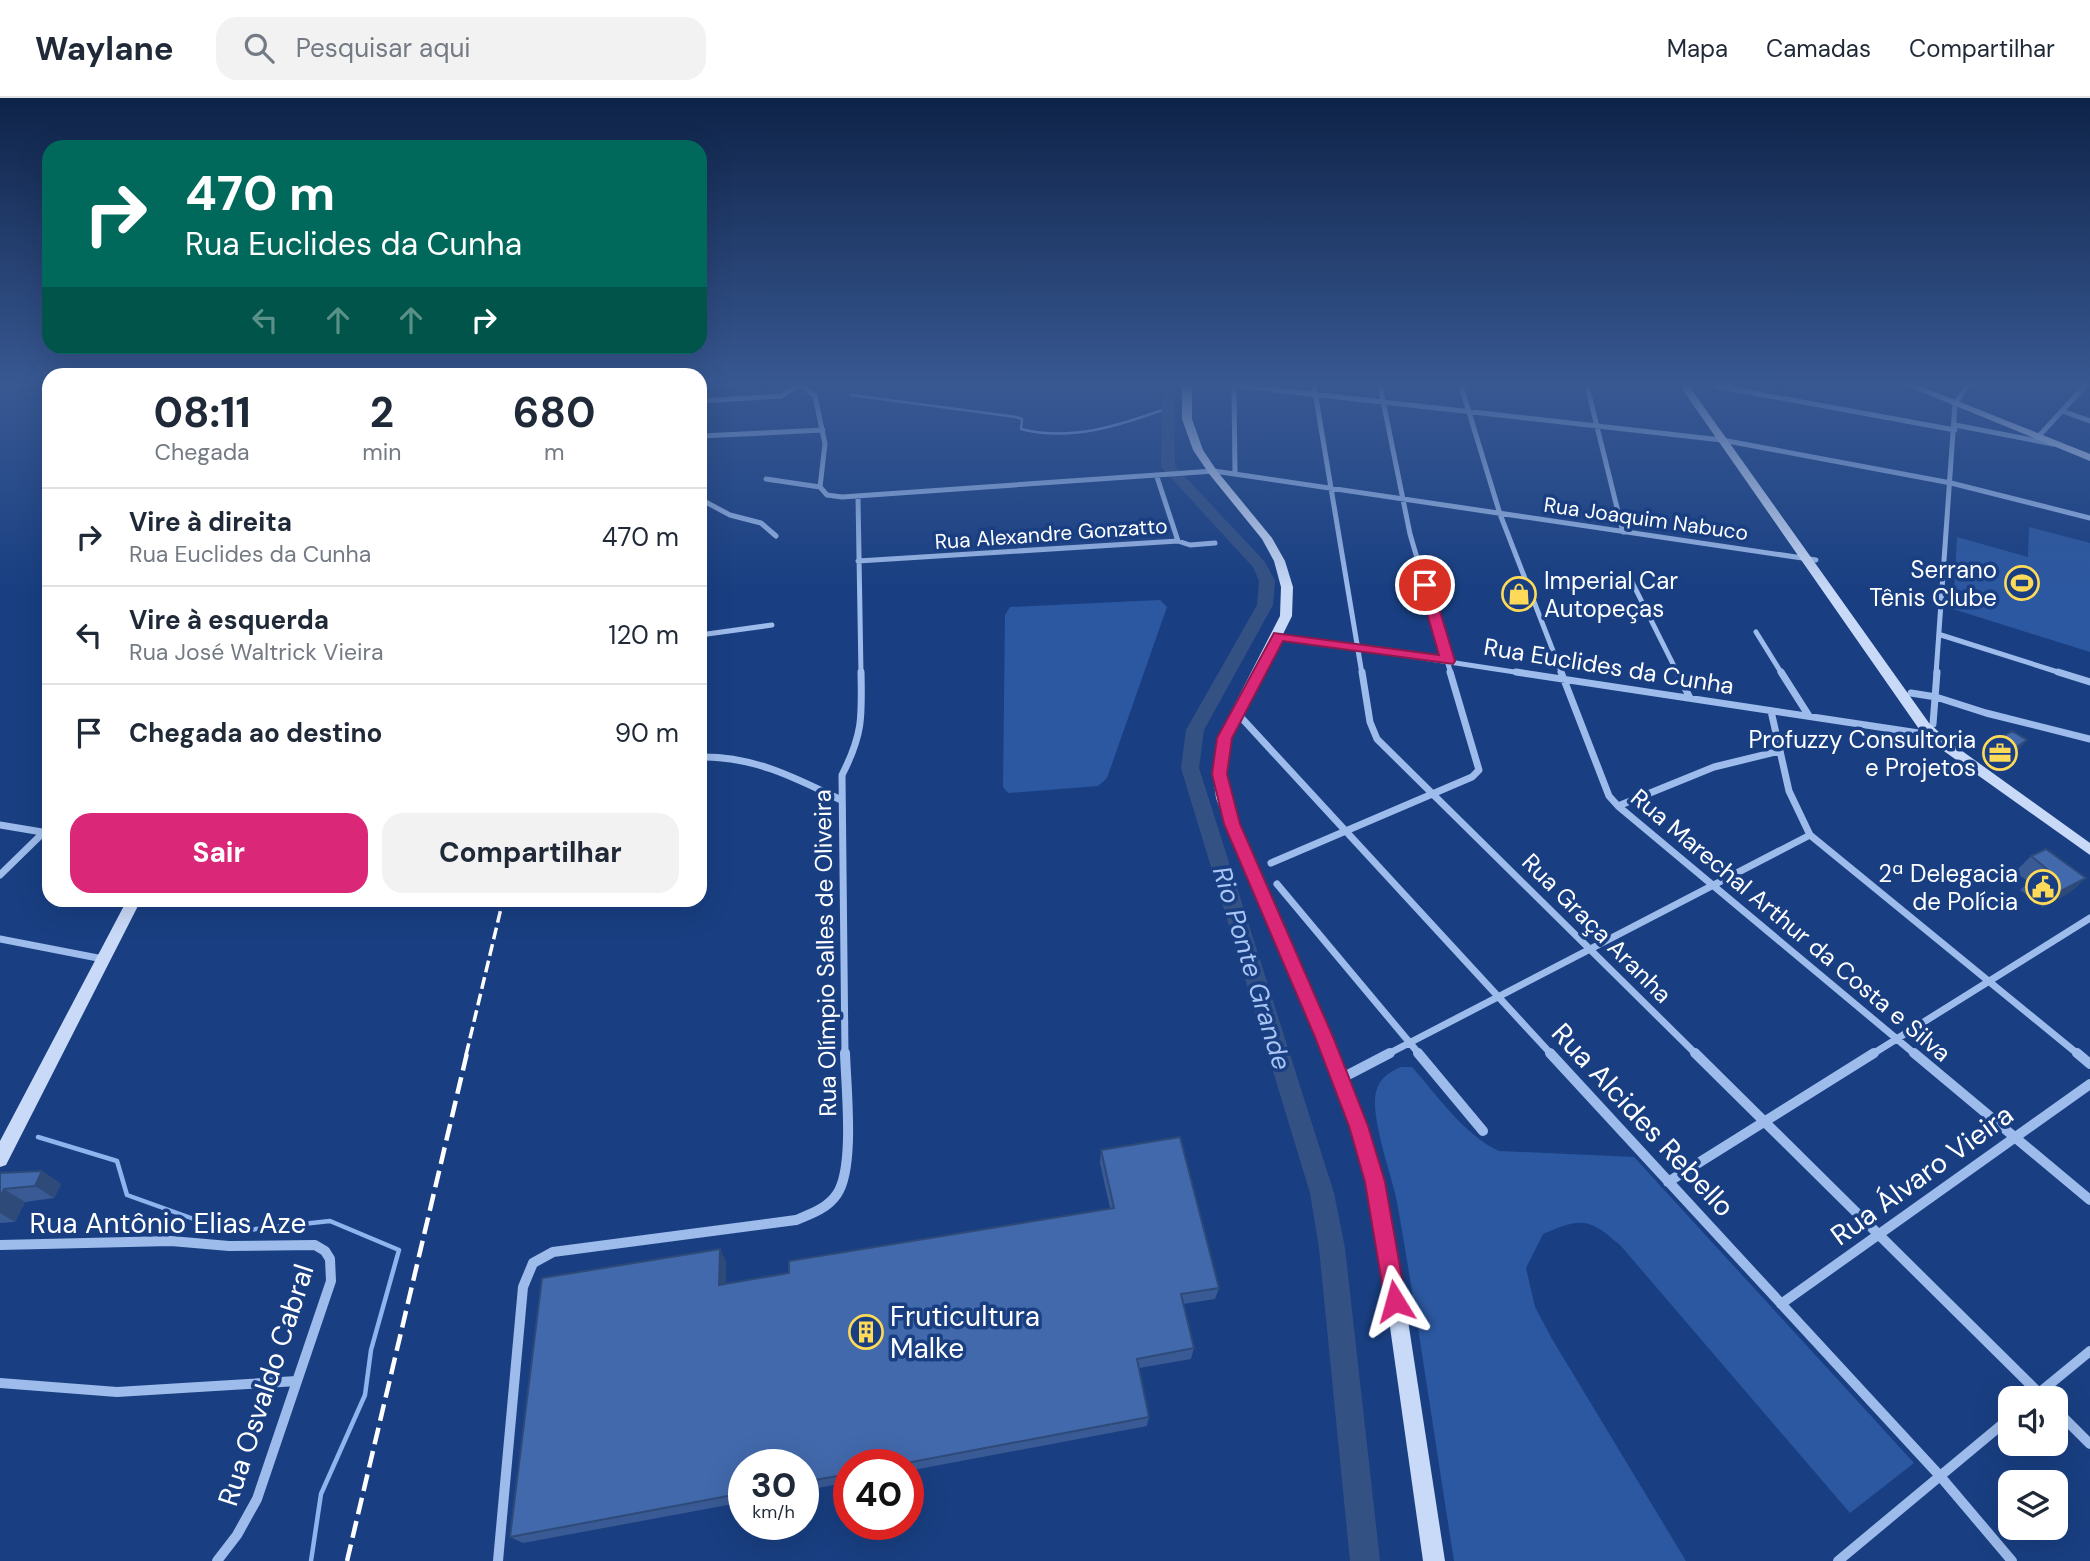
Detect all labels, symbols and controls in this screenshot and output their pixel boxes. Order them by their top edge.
search box [216,17,706,80]
text: Waylane [35,27,174,70]
icon: search [240,29,278,67]
text: Pesquisar aqui [296,31,471,65]
text: Mapa [1667,33,1728,64]
text: Camadas [1766,33,1871,64]
text: Compartilhar [1909,33,2055,64]
text: 470 m [185,161,335,225]
icon: right [70,168,161,259]
text: Rua Euclides da Cunha [185,223,522,265]
icon: left [246,301,284,339]
icon: ahead [319,301,357,339]
icon: ahead [392,301,430,339]
icon: right [465,301,503,339]
text: 08:11 [153,385,251,440]
text: 2 [370,385,394,440]
text: 680 [513,385,596,440]
text: Chegada [155,437,250,467]
text: min [362,437,401,467]
text: m [544,437,564,467]
street label: Rua Joaquim Nabuco [1542,491,1750,547]
text: Vire à direita [129,505,292,539]
street label: Rua Alexandre Gonzatto [934,512,1168,556]
icon: right [70,518,108,556]
text: 470 m [602,520,679,554]
text: Rua Euclides da Cunha [129,539,371,569]
place label: Serrano Tênis Clube [1869,554,1997,613]
pin [1395,555,1455,615]
sports icon: Serrano Tênis Clube [2003,564,2041,602]
place label: Imperial Car Autopeças [1544,565,1678,624]
icon: arrive [1406,566,1444,604]
shop icon: Imperial Car Autopeças [1500,575,1538,613]
text: Vire à esquerda [129,603,329,637]
icon: left [70,616,108,654]
text: 120 m [608,618,679,652]
street label: Rua Euclides da Cunha [1482,631,1736,701]
text: Rua José Waltrick Vieira [129,637,384,667]
icon: arrive [70,714,108,752]
text: Chegada ao destino [129,716,382,750]
text: 90 m [615,716,679,750]
place label: Profuzzy Consultoria e Projetos [1748,724,1976,783]
office icon: Profuzzy Consultoria e Projetos [1981,734,2019,772]
street label: Rua Marechal Arthur da Costa e Silva [1625,782,1957,1068]
street label: Rua Olímpio Salles de Oliveira [807,789,843,1117]
button: Sair [70,813,368,893]
button: Compartilhar [382,813,679,893]
street label: Rua Graça Aranha [1516,847,1678,1009]
place label: 2ª Delegacia de Polícia [1878,858,2018,917]
water label: Rio Ponte Grande [1205,862,1299,1074]
public building icon: 2ª Delegacia de Polícia [2024,868,2062,906]
street label: Rua Alcides Rebello [1543,1015,1743,1225]
street label: Rua Álvaro Vieira [1823,1096,2021,1254]
street label: Rua Antônio Elias Aze [30,1205,306,1242]
street label: Rua Osvaldo Cabral [209,1259,323,1511]
position arrow [1358,1264,1432,1338]
place label: Fruticultura Malke [890,1298,1040,1367]
building icon: Fruticultura Malke [847,1313,885,1351]
map controls [1998,1386,2068,1540]
button: sound [1998,1386,2068,1456]
speed limit sign: 40 [833,1449,924,1540]
text: 30 [751,1462,796,1508]
button: layers [1998,1470,2068,1540]
text: km/h [752,1500,795,1524]

